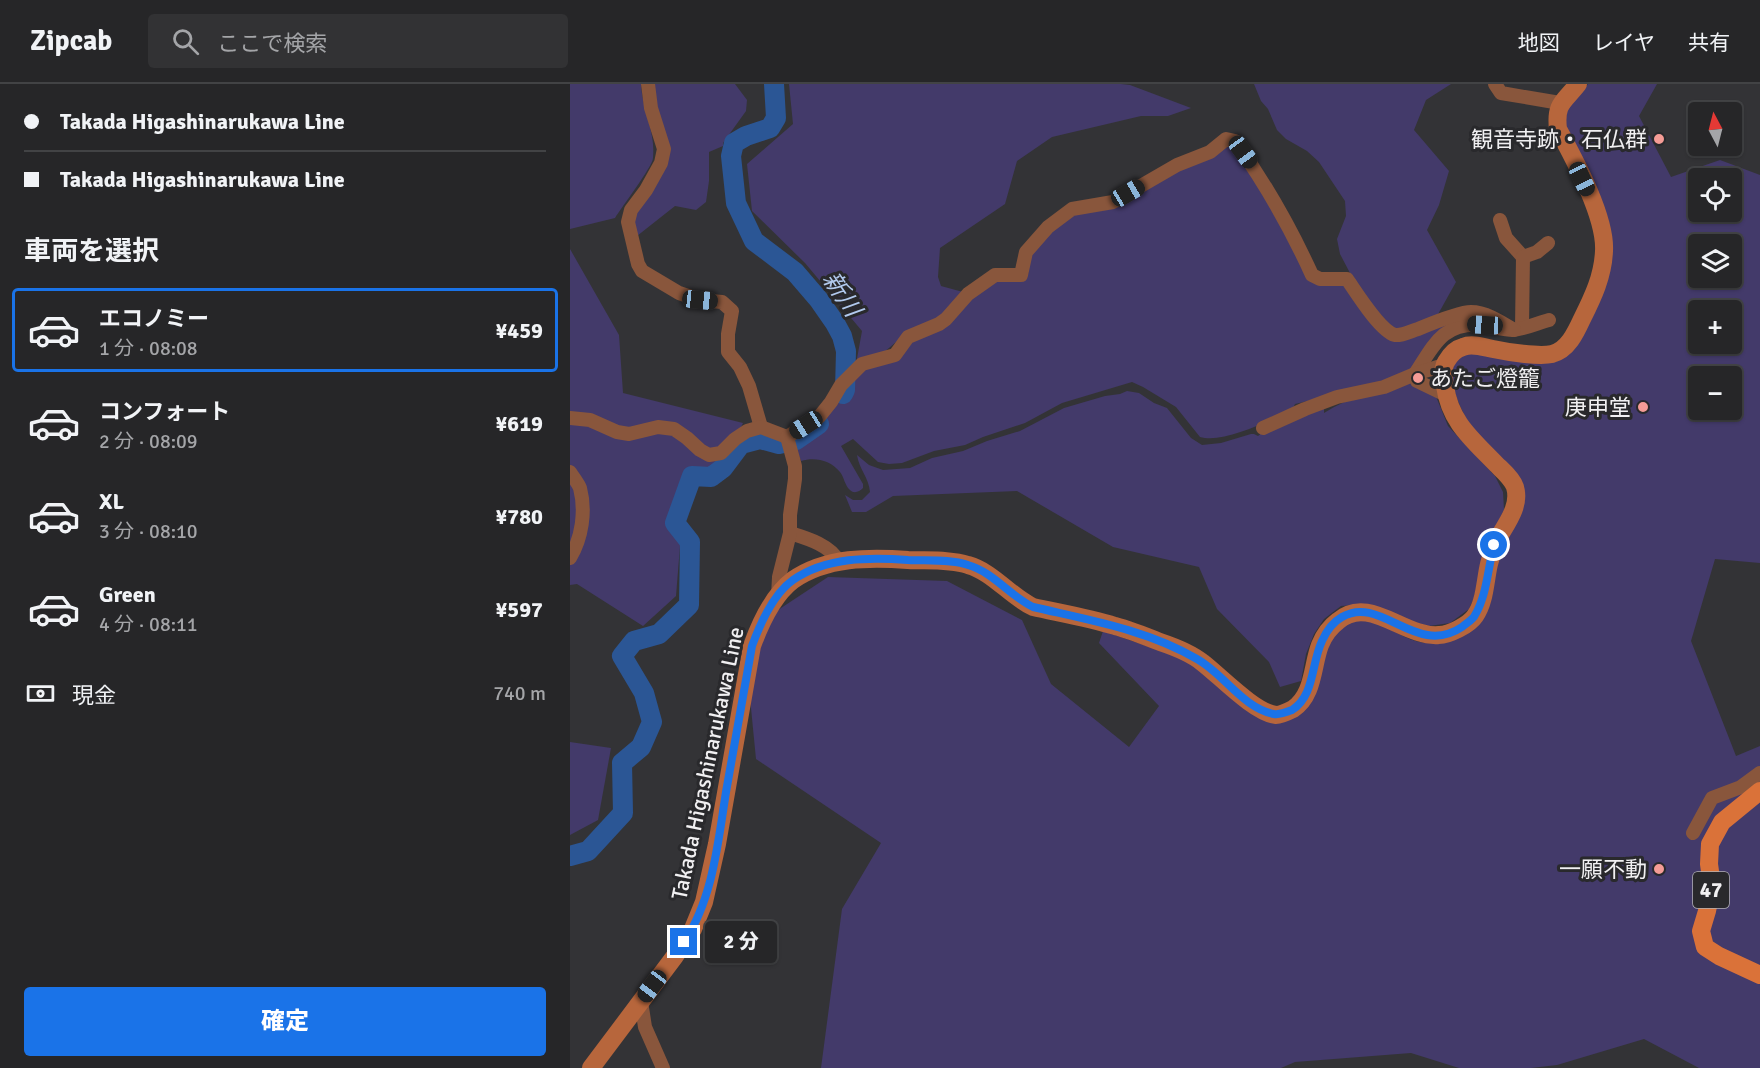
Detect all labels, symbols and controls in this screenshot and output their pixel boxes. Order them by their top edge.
search box [148,14,568,68]
text: Zipcab [30,24,112,58]
icon: search [169,25,202,58]
text: ここで検索 [217,30,327,57]
text: 地図 [1518,30,1560,56]
text: レイヤ [1593,30,1655,56]
text: 共有 [1688,30,1730,56]
north arrow [1688,102,1742,156]
map controls [1688,102,1742,420]
text: Takada Higashinarukawa Line [60,108,345,135]
place label: 観音寺跡・石仏群 [1471,126,1647,153]
car [1225,132,1261,172]
marker: 観音寺跡・石仏群 [1652,132,1666,146]
car [1566,159,1598,199]
text: Takada Higashinarukawa Line [60,166,345,193]
button: locate [1688,168,1742,222]
car [1108,176,1148,210]
button: layers [1688,234,1742,288]
text: 車両を選択 [24,235,159,268]
water label: 新川 [816,266,870,325]
car [681,289,719,311]
button: + [1688,300,1742,354]
icon: car [27,303,81,357]
text: エコノミー [99,305,209,332]
car [1467,315,1503,335]
text: ¥459 [495,317,543,344]
text: 1 分 · 08:08 [99,336,198,361]
place label: あたご燈籠 [1430,365,1540,392]
button: − [1688,366,1742,420]
marker: あたご燈籠 [1411,371,1425,385]
place label: 庚申堂 [1565,394,1631,421]
icon: car [27,396,81,450]
text: コンフォート [99,398,230,425]
marker: 庚申堂 [1636,400,1650,414]
car [786,408,826,442]
text: ¥619 [495,410,543,437]
text: 2 分 · 08:09 [99,429,198,454]
text: XL [99,488,124,515]
icon: car [27,489,81,543]
text: ¥780 [495,503,543,530]
text: 3 分 · 08:10 [99,519,198,544]
route start [1480,531,1507,558]
text: Green [99,581,156,608]
icon: car [27,582,81,636]
text: ¥597 [495,596,543,623]
text: 4 分 · 08:11 [99,612,198,637]
street label: Takada Higashinarukawa Line [665,624,750,902]
icon: cash [24,677,57,710]
text: 740 m [493,681,546,706]
text: 現金 [72,682,116,709]
place label: 一願不動 [1559,856,1647,883]
marker: 一願不動 [1652,862,1666,876]
road number: 47 [1693,872,1729,908]
callout: 2 分 [705,921,777,963]
route end [670,928,697,955]
text: 2 分 [723,929,759,954]
car [634,966,670,1006]
button: 確定 [24,987,546,1056]

